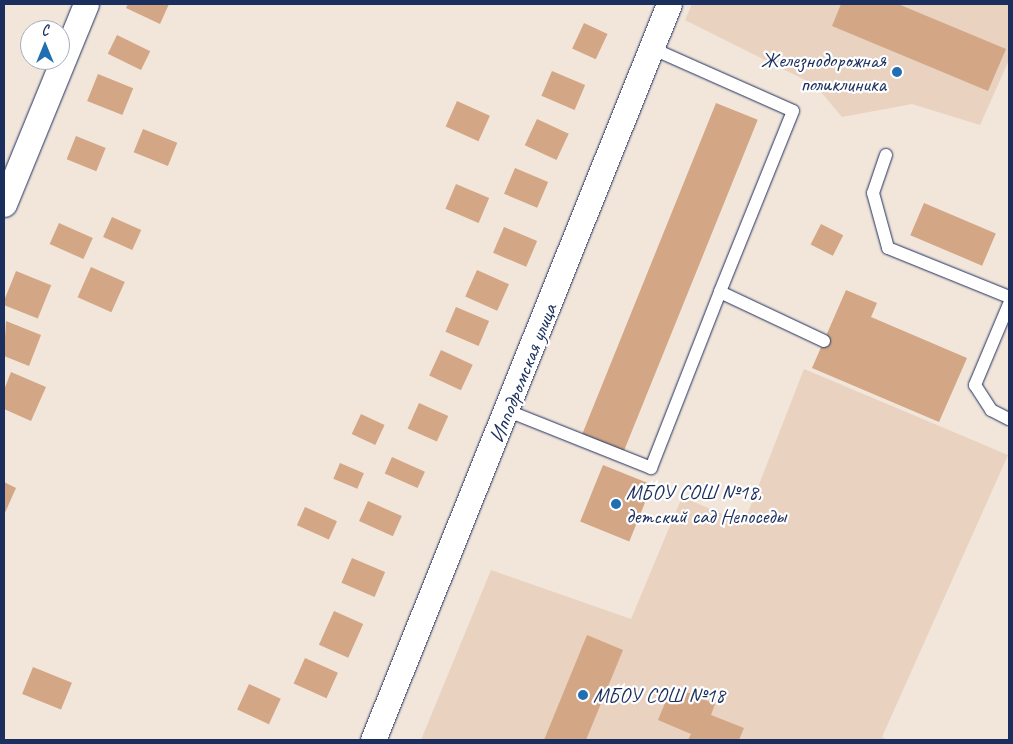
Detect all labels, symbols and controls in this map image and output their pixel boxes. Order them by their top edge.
north arrow [20,20,70,70]
text: С [42,22,48,39]
place label: Железнодорожная поликлиника [761,47,886,97]
marker: Железнодорожная поликлиника [890,65,904,79]
street label: Ипподромская улица [483,299,563,447]
place label: МБОУ СОШ №18, детский сад Непоседы [626,479,787,529]
marker: МБОУ СОШ №18, детский сад Непоседы [610,498,622,510]
place label: МБОУ СОШ №18 [593,682,725,708]
marker: МБОУ СОШ №18 [577,689,589,701]

